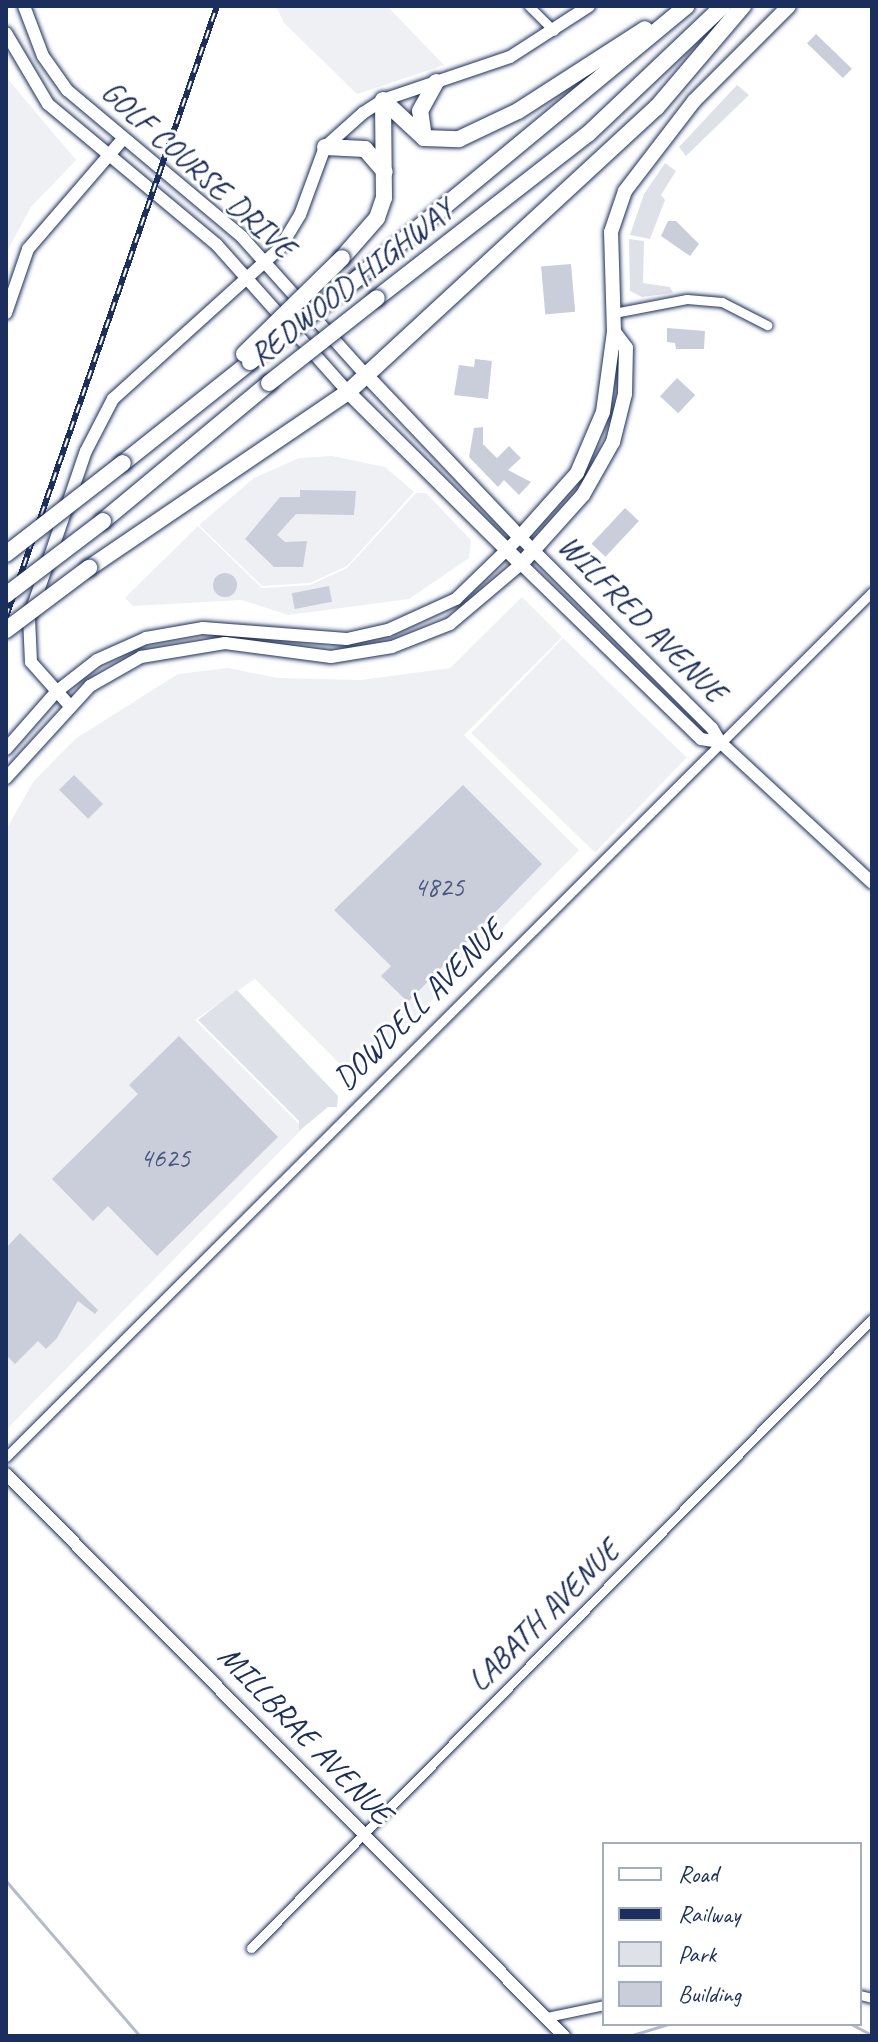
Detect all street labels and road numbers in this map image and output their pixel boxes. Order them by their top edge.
street label: GOLF COURSE DRIVE [93,73,303,267]
street label: REDWOOD HIGHWAY [242,191,462,375]
street label: WILFRED AVENUE [550,527,734,711]
street label: DOWDELL AVENUE [326,912,512,1098]
street label: LABATH AVENUE [460,1532,628,1700]
street label: MILLBRAE AVENUE [211,1638,399,1832]

